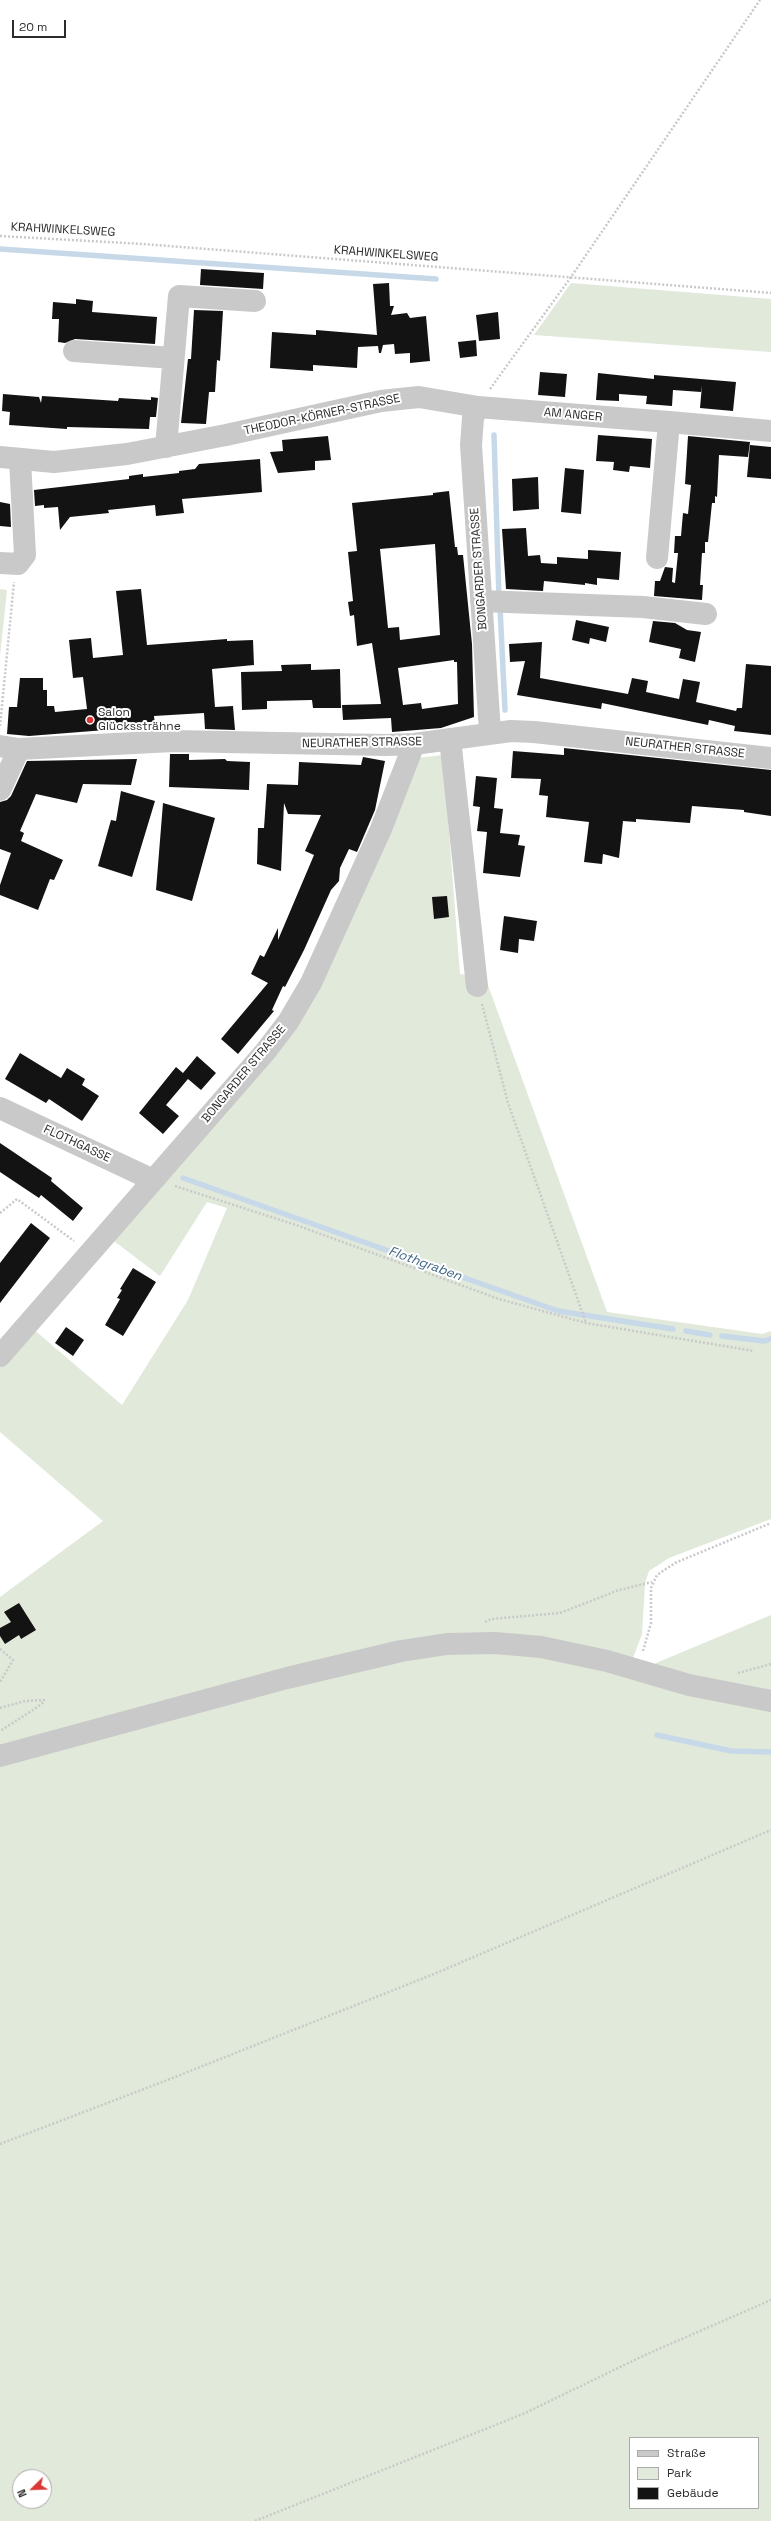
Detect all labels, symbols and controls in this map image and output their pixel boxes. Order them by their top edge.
scale bar [14,12,68,38]
text: 20 m [19,19,47,35]
street label: KRAHWINKELSWEG [10,220,116,240]
street label: KRAHWINKELSWEG [333,243,439,265]
street label: THEODOR-KÖRNER-STRASSE [243,391,401,439]
street label: AM ANGER [543,405,603,425]
street label: BONGARDER STRASSE [468,507,490,631]
place label: Salon Glückssträhne [98,706,181,734]
marker: Salon Glückssträhne [85,715,95,725]
street label: NEURATHER STRASSE [302,735,422,751]
street label: NEURATHER STRASSE [625,735,745,761]
street label: BONGARDER STRASSE [199,1022,289,1126]
street label: FLOTHGASSE [41,1122,113,1166]
water label: Flothgraben [386,1244,464,1284]
legend [629,2437,759,2509]
text: Straße [667,2445,706,2461]
text: Park [667,2465,692,2481]
north arrow [12,2469,52,2509]
text: Gebäude [667,2485,719,2501]
text: N [14,2487,30,2499]

